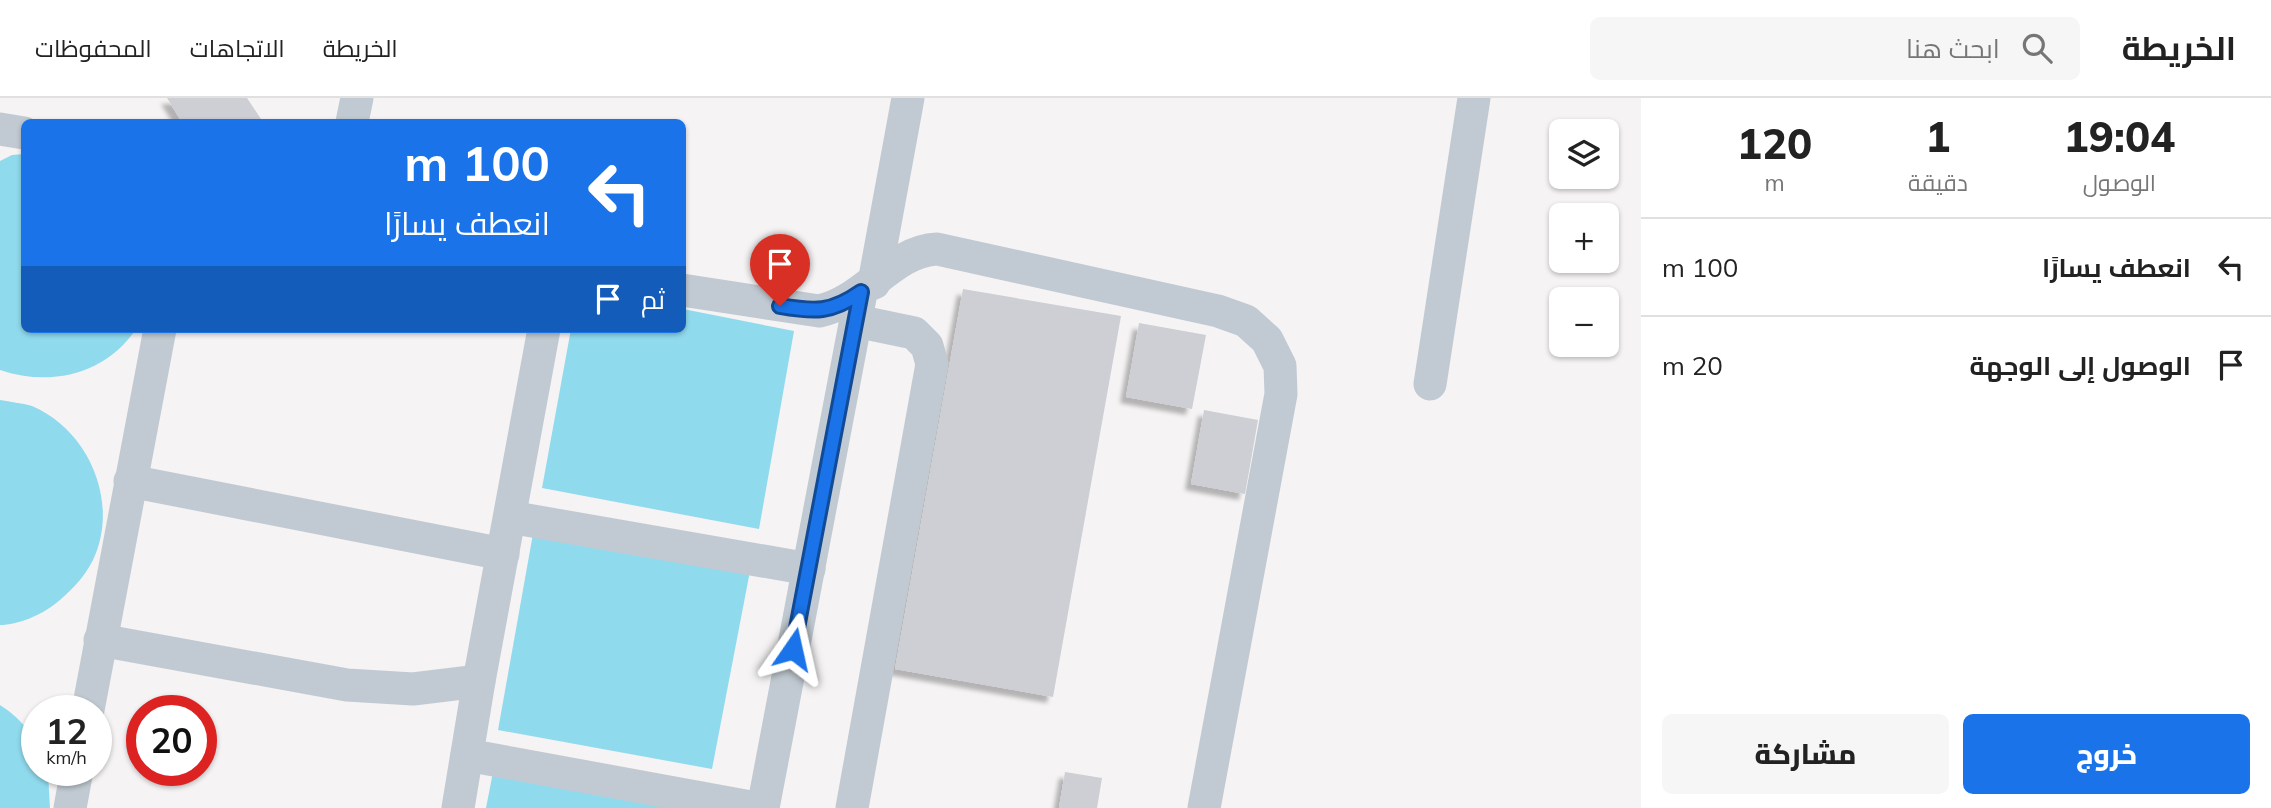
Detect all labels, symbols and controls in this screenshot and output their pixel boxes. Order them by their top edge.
search box [1590,17,2080,80]
text: الخريطة [2122,27,2236,68]
icon: search [2018,29,2056,67]
text: ابحث هنا [1906,32,2000,65]
text: المحفوظات [35,33,152,63]
text: الاتجاهات [190,33,285,63]
text: الخريطة [323,33,398,63]
text: 1 [1925,110,1951,163]
text: 19:04 [2064,110,2175,163]
text: 120 [1737,117,1812,170]
map controls [1549,119,1619,357]
button: layers [1549,119,1619,189]
text: 100 m [404,132,550,193]
icon: left [574,147,665,238]
text: m [1764,168,1785,197]
text: دقيقة [1908,168,1968,197]
text: الوصول [2083,168,2156,197]
text: انعطف يسارًا [384,203,550,243]
button: + [1549,203,1619,273]
pin [750,234,810,306]
icon: arrive [761,245,799,283]
icon: left [2212,248,2250,286]
text: 100 m [1662,251,1738,284]
text: انعطف يسارًا [2042,251,2191,284]
icon: arrive [589,280,627,318]
text: ثم [641,283,665,316]
button: − [1549,287,1619,357]
icon: arrive [2212,346,2250,384]
text: 20 m [1662,349,1723,382]
text: الوصول إلى الوجهة [1970,349,2191,382]
position arrow [756,612,830,686]
speed limit sign: 20 [126,695,217,786]
text: 12 [45,709,88,753]
button: مشاركة [1662,714,1949,794]
button: خروج [1963,714,2250,794]
text: km/h [46,746,87,769]

